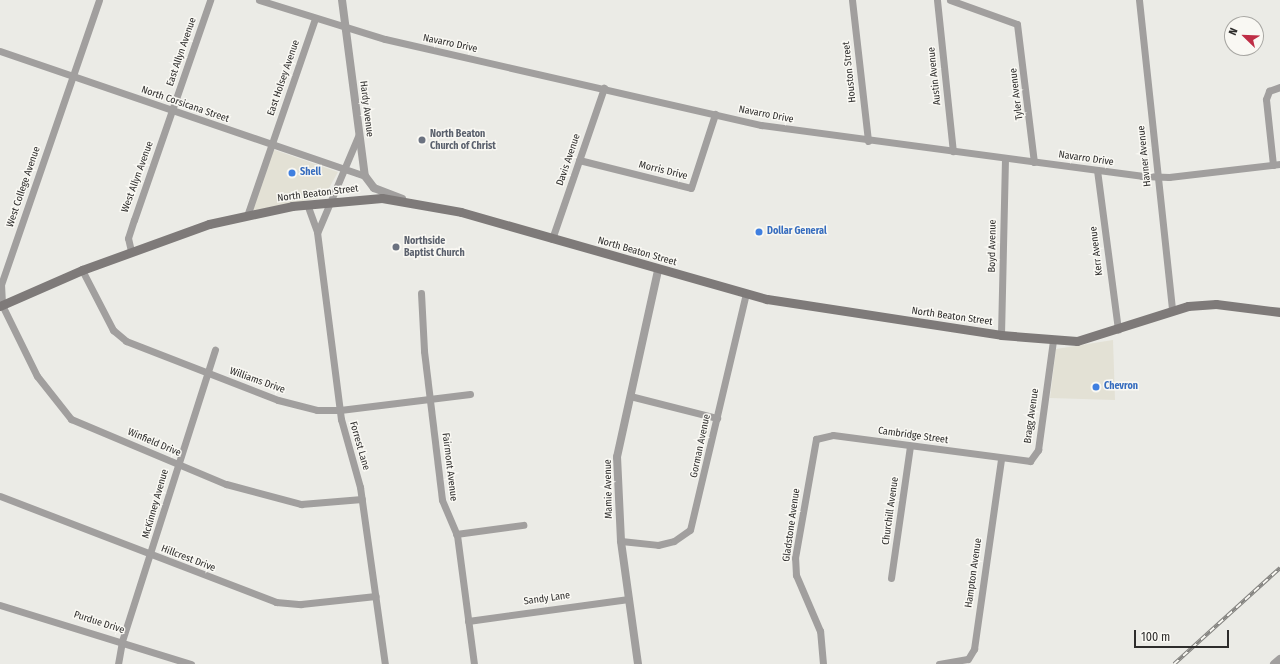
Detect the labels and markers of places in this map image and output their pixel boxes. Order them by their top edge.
place label: North Beaton Church of Christ [430,128,496,152]
marker: North Beaton Church of Christ [417,135,427,145]
place label: Shell [300,167,321,179]
marker: Shell [287,168,297,178]
place label: Dollar General [767,226,827,238]
marker: Dollar General [754,227,764,237]
place label: Northside Baptist Church [404,235,465,258]
marker: Northside Baptist Church [391,242,401,252]
place label: Chevron [1104,381,1138,393]
marker: Chevron [1091,382,1101,392]

